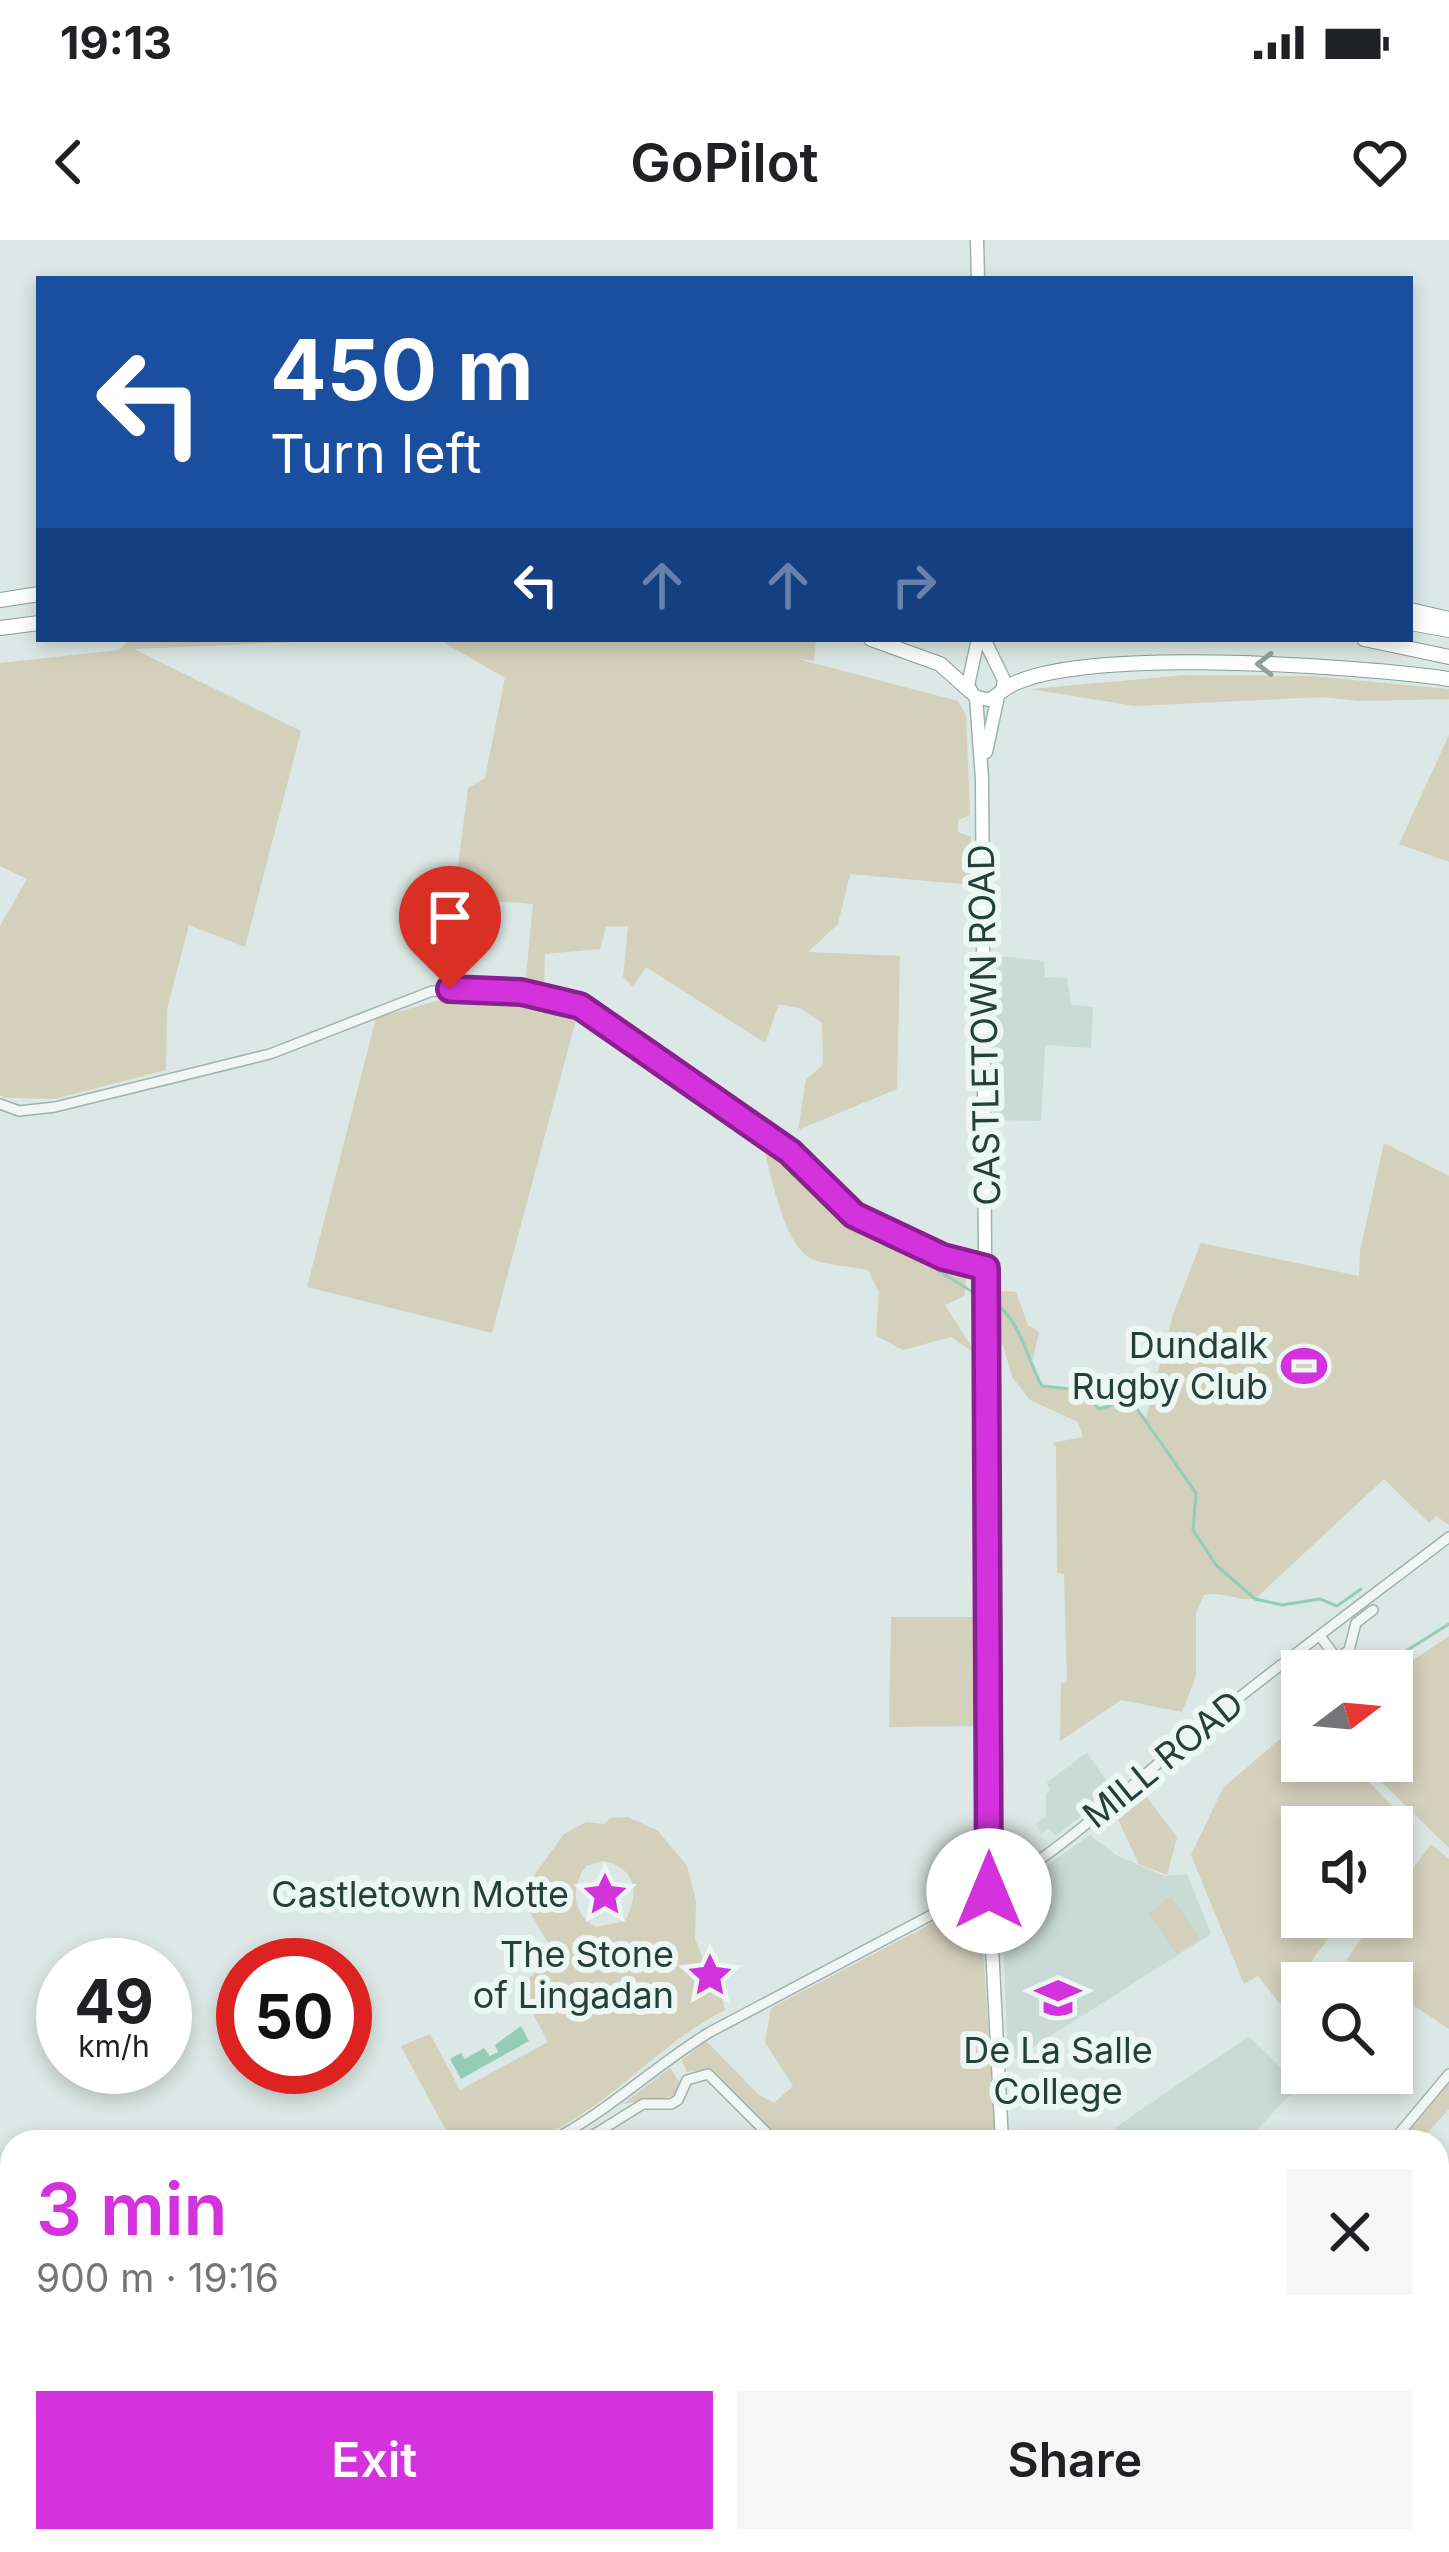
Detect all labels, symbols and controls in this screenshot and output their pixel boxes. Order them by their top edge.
text: 19:13 [60,15,172,70]
icon: back [36,129,102,195]
icon: heart [1347,129,1413,195]
text: GoPilot [630,130,819,195]
text: 450 m [270,319,534,420]
icon: left [72,324,228,480]
text: Turn left [270,421,481,486]
icon: left [503,552,569,618]
icon: ahead [629,552,695,618]
icon: ahead [755,552,821,618]
icon: right [881,552,947,618]
one-way arrow [1255,651,1273,677]
street label: CASTLETOWN ROAD [959,844,1009,1206]
pin [399,866,501,989]
icon: arrive [417,884,483,950]
place label: Dundalk Rugby Club [1071,1323,1268,1408]
sports icon: Dundalk Rugby Club [1279,1341,1329,1391]
north arrow [1281,1650,1413,1782]
map controls [1281,1650,1413,2094]
street label: MILL ROAD [1074,1681,1252,1837]
button: sound [1281,1806,1413,1938]
position arrow [926,1828,1052,1954]
place icon: Castletown Motte [580,1869,630,1919]
place label: Castletown Motte [271,1872,569,1916]
place label: The Stone of Lingadan [473,1932,674,2017]
speed limit sign: 50 [216,1938,372,2094]
place icon: The Stone of Lingadan [685,1950,735,2000]
button: search [1281,1962,1413,2094]
text: 49 [74,1965,154,2037]
school or university icon: De La Salle College [1033,1973,1083,2023]
text: km/h [78,2028,150,2064]
place label: De La Salle College [963,2028,1153,2113]
text: 3 min [36,2165,228,2252]
button: close [1287,2169,1413,2295]
text: 900 m · 19:16 [36,2254,279,2301]
button: Exit [36,2391,713,2529]
button: Share [737,2391,1413,2529]

